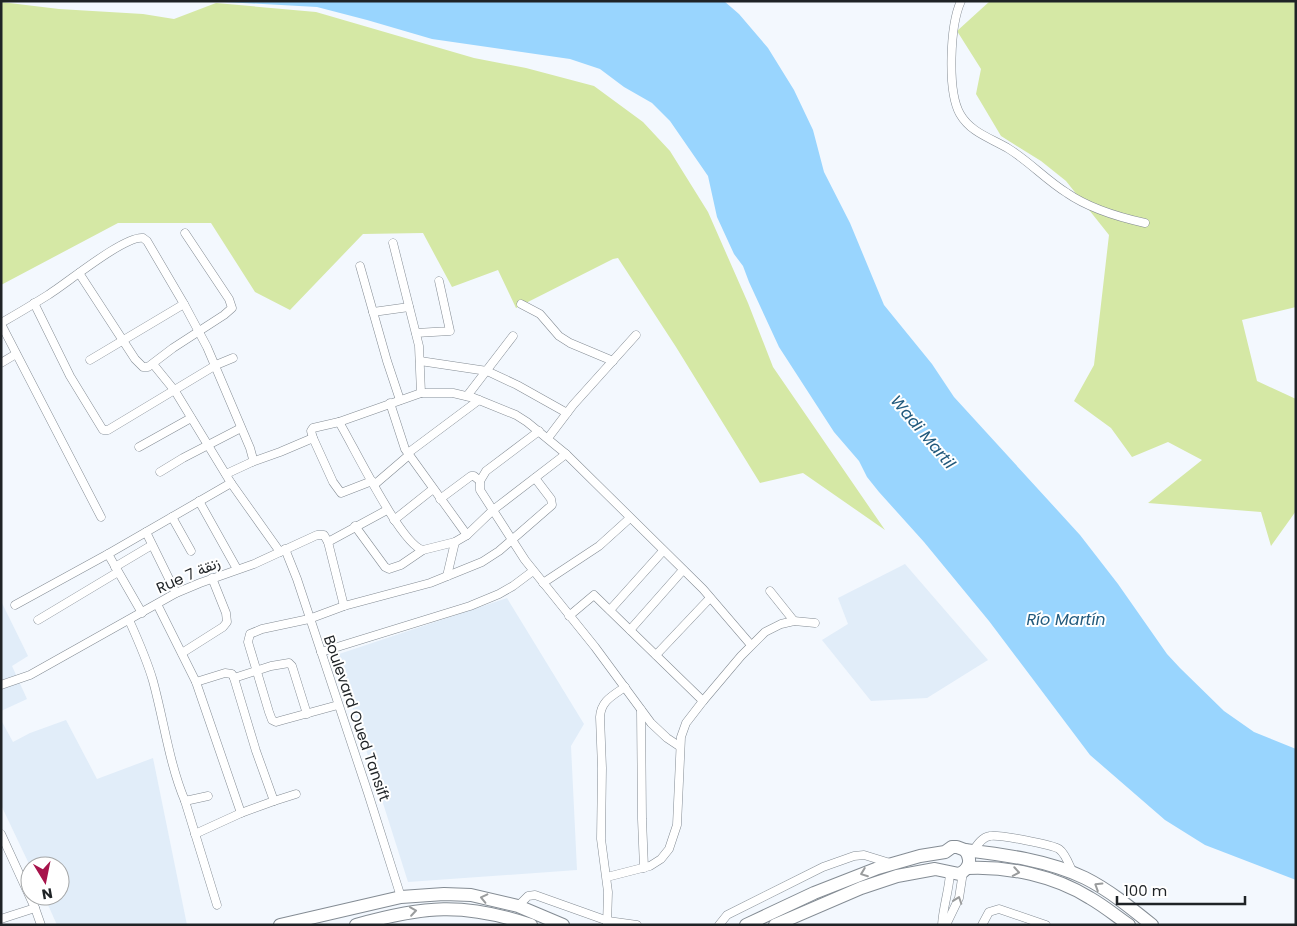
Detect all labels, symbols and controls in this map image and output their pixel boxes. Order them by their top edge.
water label: Wadi Martil [885,390,961,474]
street label: Rue 7 زنقة [153,552,223,598]
water label: Río Martín [1026,608,1106,631]
street label: Boulevard Oued Tansift [319,632,395,804]
north arrow [20,856,70,906]
one-way arrow [1012,866,1020,876]
one-way arrow [860,867,869,877]
scale bar [1117,874,1244,906]
text: 100 m [1124,880,1167,901]
text: N [40,883,54,905]
one-way arrow [1095,883,1104,892]
one-way arrow [480,893,489,904]
one-way arrow [952,896,962,904]
one-way arrow [410,906,418,917]

